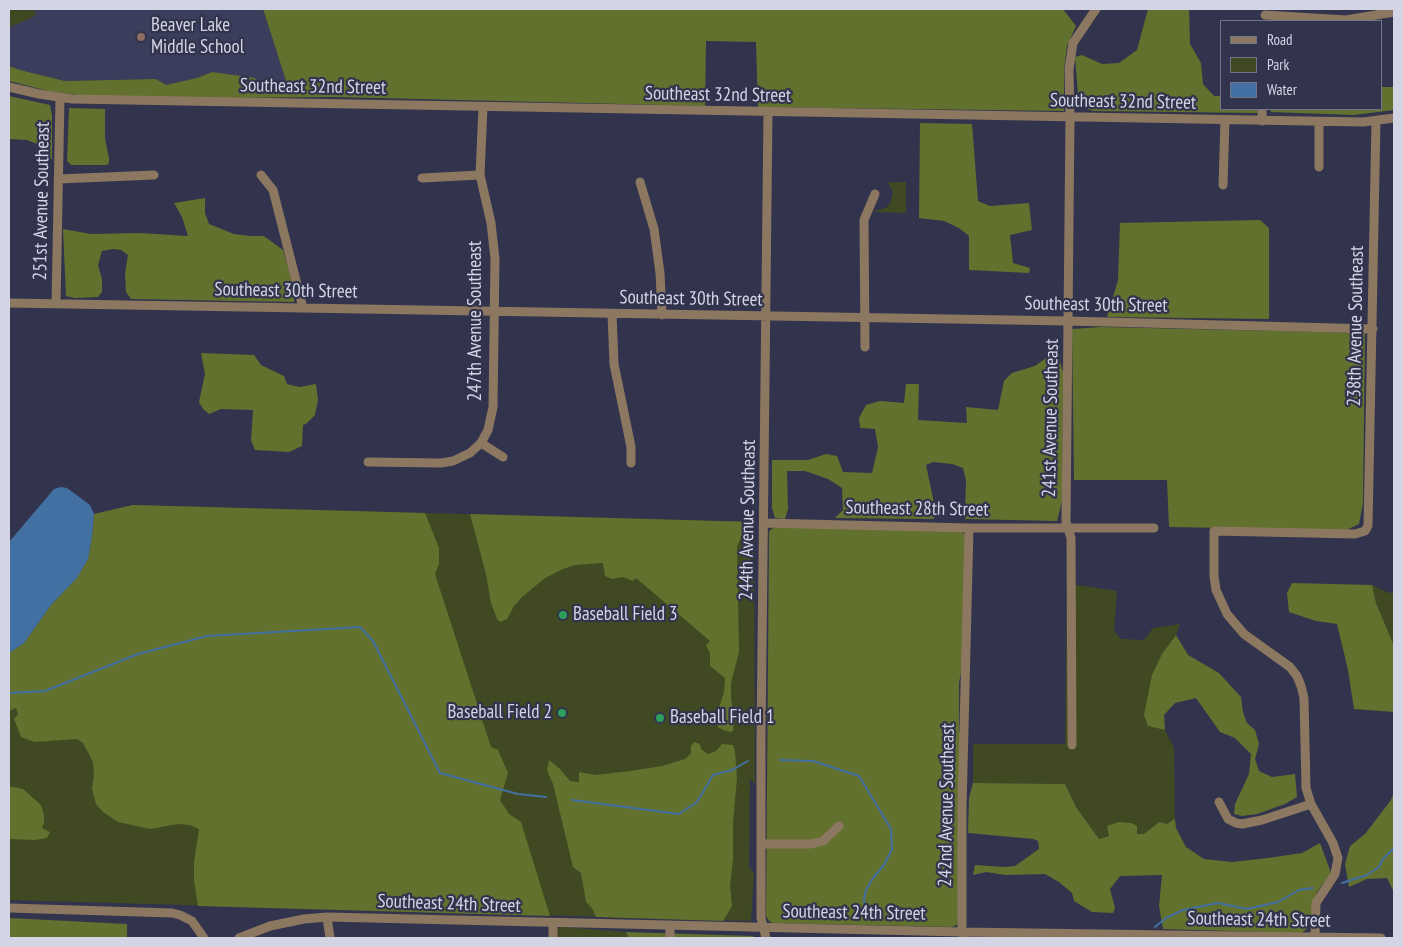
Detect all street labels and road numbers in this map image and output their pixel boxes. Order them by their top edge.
street label: Southeast 32nd Street [240,74,386,100]
street label: Southeast 32nd Street [645,82,791,108]
street label: Southeast 32nd Street [1050,89,1196,115]
street label: 251st Avenue Southeast [29,121,55,281]
street label: 247th Avenue Southeast [465,241,487,401]
street label: 238th Avenue Southeast [1343,246,1369,406]
street label: Southeast 30th Street [214,278,358,304]
street label: Southeast 30th Street [619,286,763,312]
street label: Southeast 30th Street [1024,292,1168,318]
street label: 241st Avenue Southeast [1038,338,1064,498]
street label: 244th Avenue Southeast [735,440,761,600]
street label: Southeast 28th Street [845,496,989,522]
street label: 242nd Avenue Southeast [934,723,960,887]
street label: Southeast 24th Street [377,890,521,918]
street label: Southeast 24th Street [782,900,926,926]
street label: Southeast 24th Street [1187,907,1331,933]

